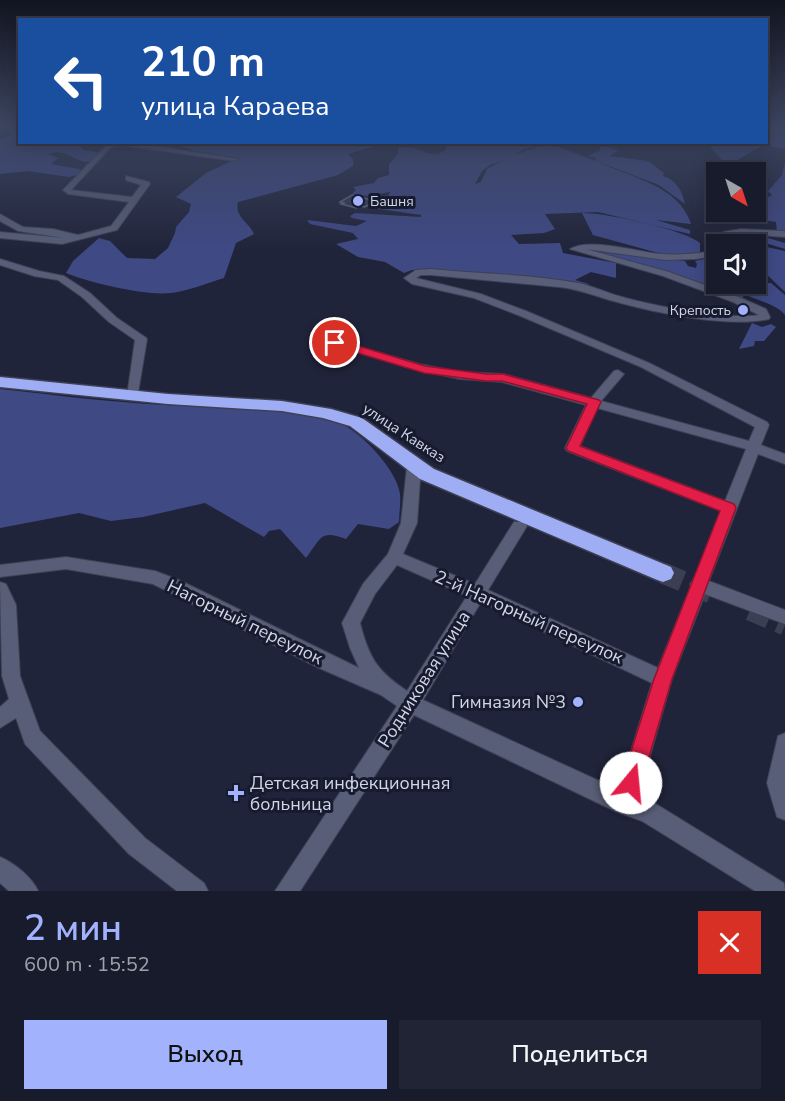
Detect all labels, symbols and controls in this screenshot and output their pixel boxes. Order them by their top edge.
text: 210 m [141,34,265,91]
icon: left [42,42,120,120]
text: улица Караева [141,88,330,125]
north arrow [706,162,766,222]
map controls [706,162,766,294]
place label: Башня [370,192,414,211]
marker: Башня [351,194,365,208]
button: sound [706,234,766,294]
place label: Крепость [670,301,731,320]
marker: Крепость [736,303,750,317]
pin [309,317,360,368]
icon: arrive [318,326,351,359]
street label: улица Кавказ [359,399,449,467]
street label: 2-й Нагорный переулок [431,565,628,670]
street label: Нагорный переулок [163,574,327,670]
street label: Родниковая улица [372,606,476,752]
place label: Гимназия №3 [451,690,566,714]
marker: Гимназия №3 [571,695,585,709]
position arrow [599,751,663,815]
place label: Детская инфекционная больница [250,771,450,816]
marker: Детская инфекционная больница [227,784,245,802]
text: 2 мин [24,904,122,953]
button: close [698,911,761,974]
text: 600 m · 15:52 [24,951,150,978]
button: Выход [24,1020,387,1089]
button: Поделиться [399,1020,761,1089]

